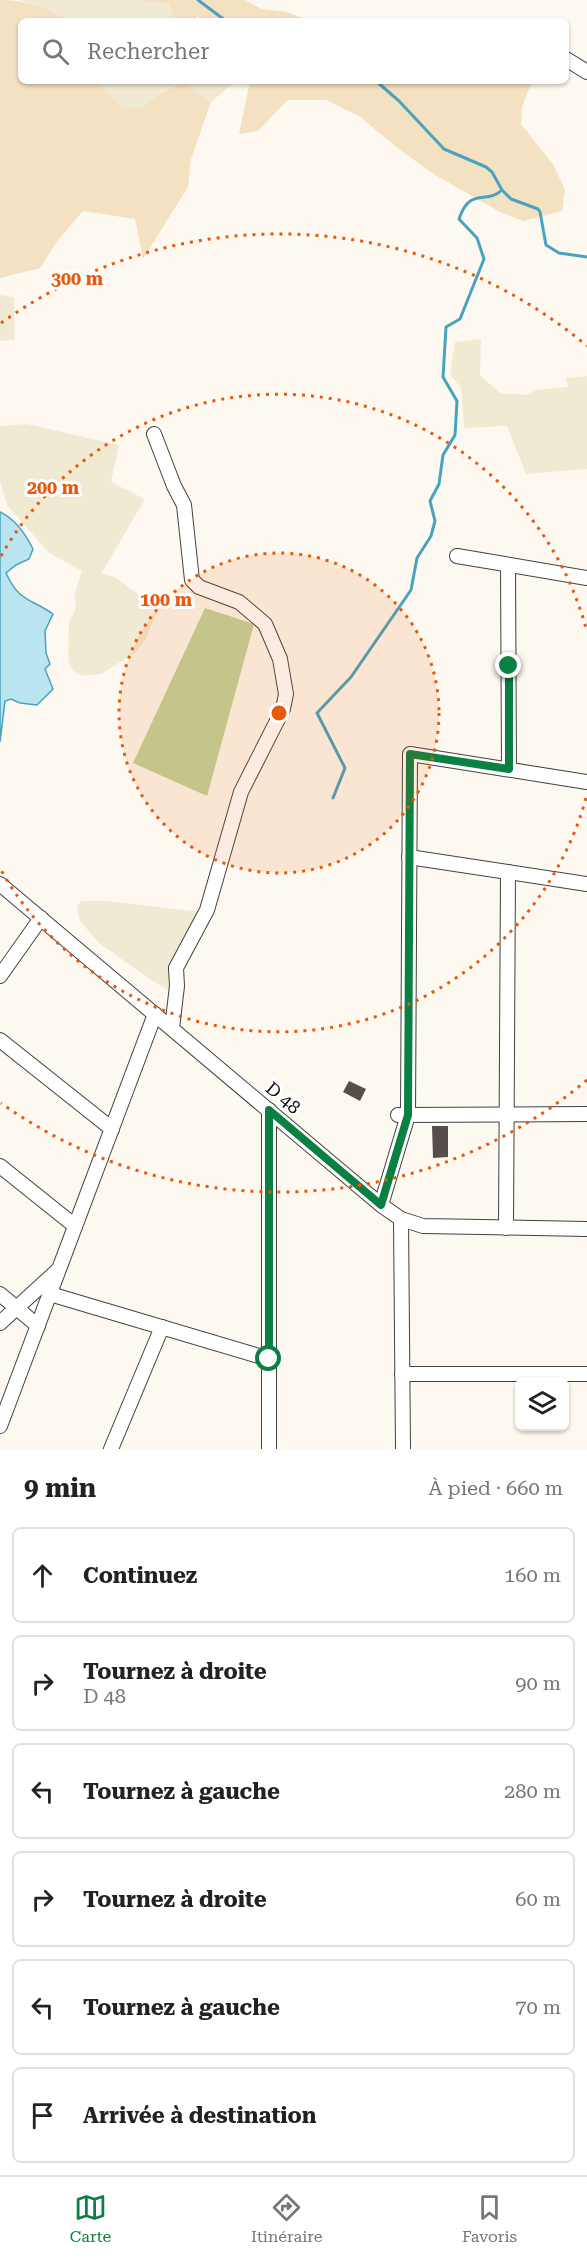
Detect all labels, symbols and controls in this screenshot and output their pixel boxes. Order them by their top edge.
search box [18,18,569,84]
icon: search [39,35,72,68]
text: Rechercher [87,39,209,64]
text: 300 m [51,268,104,289]
text: 200 m [27,477,80,498]
text: 100 m [140,589,193,610]
route end [495,652,521,678]
centre of rings [269,703,289,723]
street label: D 48 [262,1077,305,1118]
route start [255,1345,281,1371]
map controls [515,1377,569,1431]
button: layers [515,1377,569,1431]
text: 9 min [24,1473,96,1503]
text: À pied · 660 m [429,1476,563,1500]
icon: ahead [26,1559,59,1592]
text: Continuez [83,1563,197,1588]
text: 160 m [504,1563,561,1587]
text: Tournez à droite [83,1659,267,1684]
icon: right [26,1667,59,1700]
text: 90 m [515,1671,561,1695]
text: D 48 [83,1684,126,1708]
icon: left [26,1775,59,1808]
text: Tournez à gauche [83,1779,280,1804]
text: 280 m [504,1779,561,1803]
icon: right [26,1883,59,1916]
text: Tournez à droite [83,1887,267,1912]
text: 60 m [515,1887,561,1911]
icon: left [26,1991,59,2024]
text: Tournez à gauche [83,1995,280,2020]
text: 70 m [515,1995,561,2019]
icon: arrive [26,2099,59,2132]
text: Arrivée à destination [83,2103,317,2128]
tab: Carte [70,2191,111,2246]
tab: Itinéraire [251,2191,322,2246]
tab: Favoris [462,2191,517,2246]

